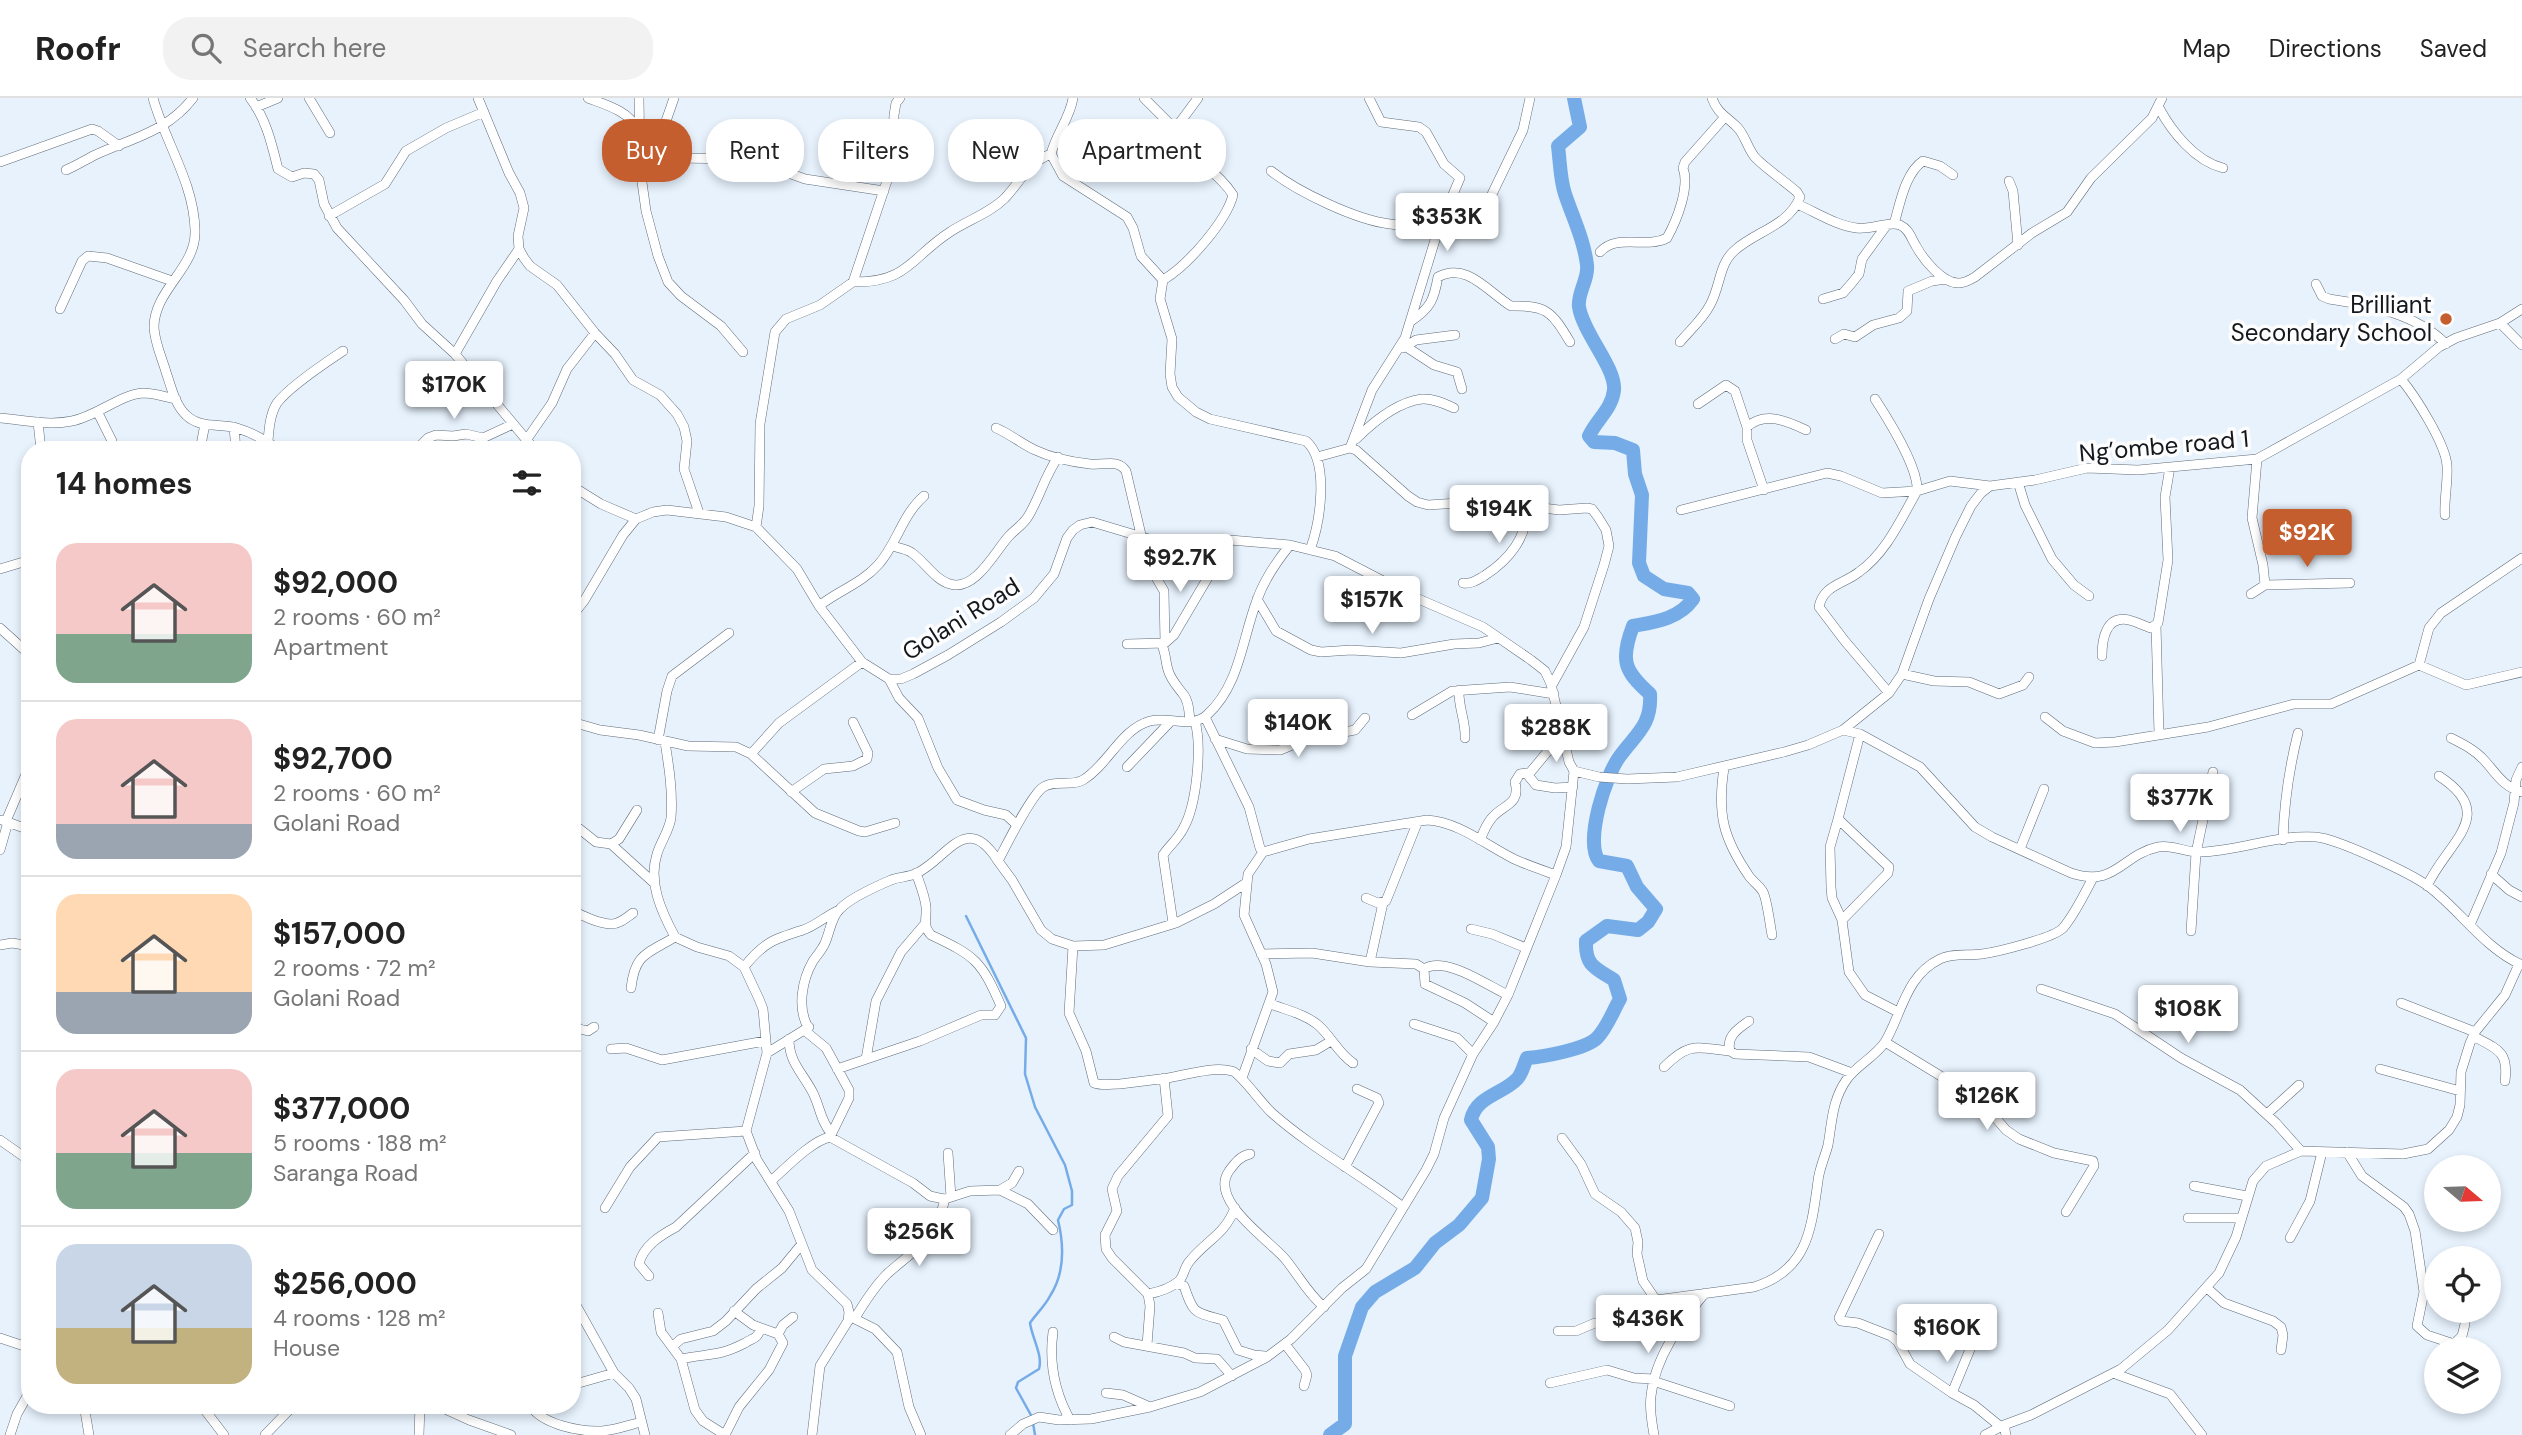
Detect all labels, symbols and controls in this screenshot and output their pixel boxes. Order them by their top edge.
search box [163,17,653,80]
text: Roofr [35,27,121,70]
icon: search [187,29,225,67]
text: Search here [243,31,386,65]
text: Map [2183,33,2231,64]
text: Directions [2269,33,2382,64]
text: Saved [2420,33,2487,64]
chip: Buy [602,119,692,182]
chip: Rent [706,119,804,182]
chip: Filters [818,119,934,182]
chip: New [948,119,1044,182]
chip: Apartment [1058,119,1226,182]
pin: $353K [1398,194,1496,253]
text: $353K [1412,201,1482,231]
place label: Brilliant Secondary School [2231,289,2432,348]
marker: Brilliant Secondary School [2438,311,2454,327]
pin: $170K [405,362,503,421]
text: $170K [421,369,487,399]
street label: Ng’ombe road 1 [2078,423,2250,468]
text: 14 homes [56,464,193,503]
icon: filters [508,464,546,502]
pin: $194K [1450,486,1548,545]
text: $194K [1466,493,1532,523]
pin: $92K [2266,510,2348,569]
text: $92K [2279,517,2335,547]
pin: $92.7K [1123,534,1237,594]
text: $92.7K [1143,542,1217,572]
text: $92,000 [273,563,398,602]
street label: Golani Road [896,570,1025,667]
icon: home [112,571,196,655]
pin: $157K [1323,576,1421,636]
text: $157K [1340,584,1404,614]
text: 2 rooms · 60 m² [273,602,441,632]
text: Apartment [273,632,388,662]
pin: $140K [1249,700,1347,759]
pin: $288K [1507,704,1605,764]
text: $140K [1264,707,1332,737]
text: $288K [1520,712,1592,742]
text: $92,700 [273,739,393,778]
icon: home [112,747,196,831]
pin: $377K [2131,774,2229,834]
text: 2 rooms · 60 m² [273,778,441,808]
text: $377K [2146,782,2214,812]
text: Golani Road [273,808,400,838]
text: $157,000 [273,914,406,953]
icon: home [112,922,196,1006]
text: 2 rooms · 72 m² [273,953,436,983]
text: Golani Road [273,983,400,1013]
pin: $108K [2139,986,2237,1045]
text: $108K [2154,993,2222,1023]
pin: $126K [1938,1072,2036,1132]
text: $126K [1954,1080,2020,1110]
text: $377,000 [273,1089,410,1128]
icon: home [112,1097,196,1181]
text: 5 rooms · 188 m² [273,1128,447,1158]
north arrow [2424,1155,2501,1232]
map controls [2424,1155,2501,1414]
text: Saranga Road [273,1158,418,1188]
pin: $256K [870,1208,968,1268]
text: $256K [883,1216,955,1246]
button: locate [2424,1246,2501,1323]
text: $256,000 [273,1264,417,1303]
icon: home [112,1272,196,1356]
pin: $436K [1599,1296,1697,1355]
text: 4 rooms · 128 m² [273,1303,445,1333]
text: $436K [1612,1303,1684,1333]
pin: $160K [1898,1304,1996,1364]
text: $160K [1913,1312,1981,1342]
text: House [273,1333,340,1363]
button: layers [2424,1337,2501,1414]

